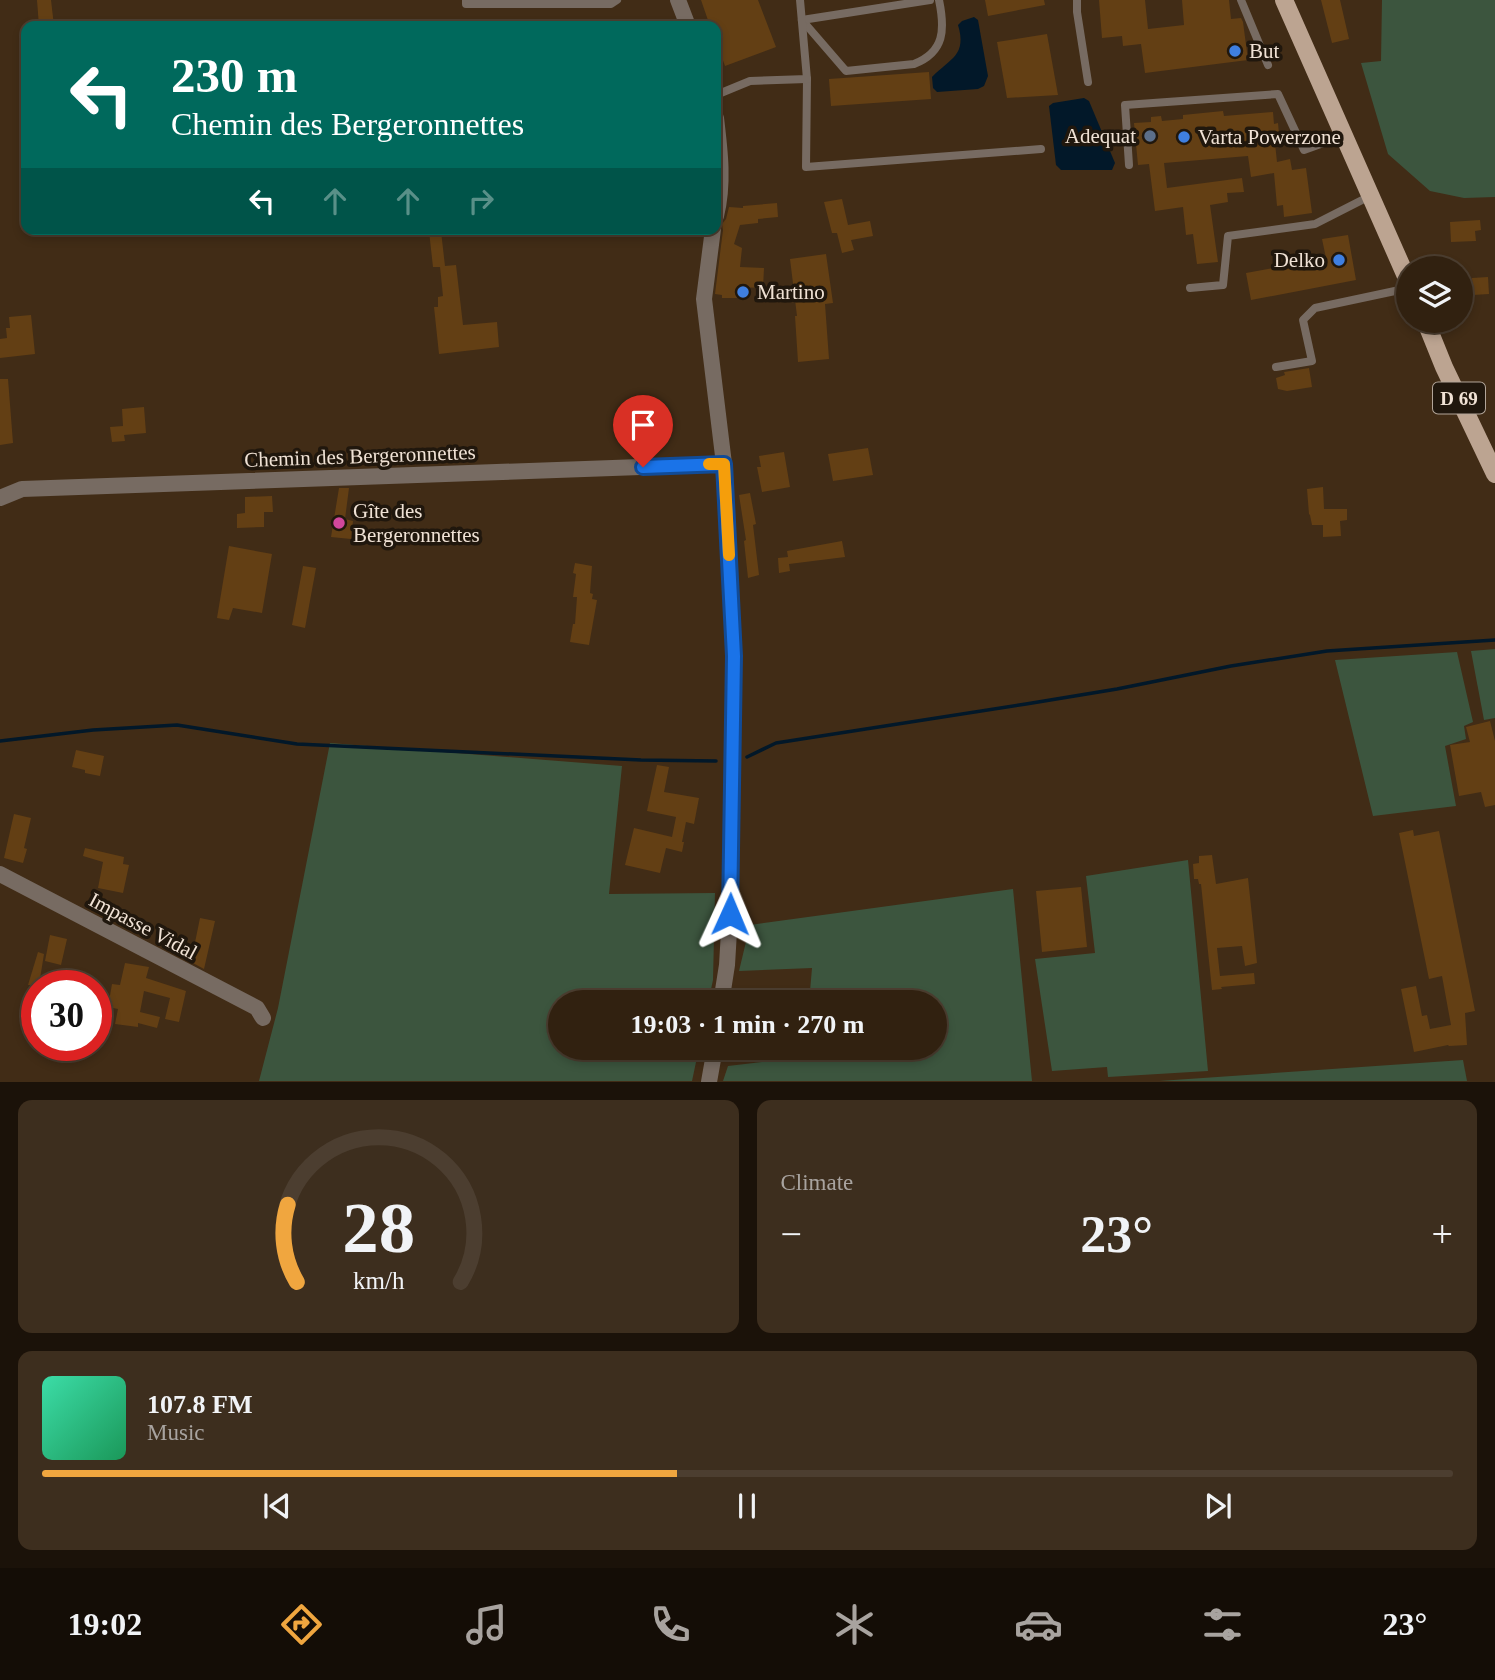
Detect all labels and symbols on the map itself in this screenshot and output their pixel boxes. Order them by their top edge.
place label: But [1249,39,1280,63]
marker: But [1227,43,1243,59]
place label: Adequat [1065,124,1136,148]
place label: Varta Powerzone [1198,125,1341,149]
marker: Adequat [1142,128,1158,144]
marker: Varta Powerzone [1176,129,1192,145]
place label: Delko [1274,248,1325,272]
marker: Delko [1331,252,1347,268]
place label: Martino [757,280,825,304]
marker: Martino [735,284,751,300]
road number: D 69 [1433,382,1485,414]
pin [613,395,673,467]
street label: Chemin des Bergeronnettes [244,440,476,472]
place label: Gîte des Bergeronnettes [353,499,480,547]
marker: Gîte des Bergeronnettes [331,515,347,531]
position arrow [693,877,767,951]
street label: Impasse Vidal [85,887,201,965]
speed limit sign: 30 [21,970,112,1061]

